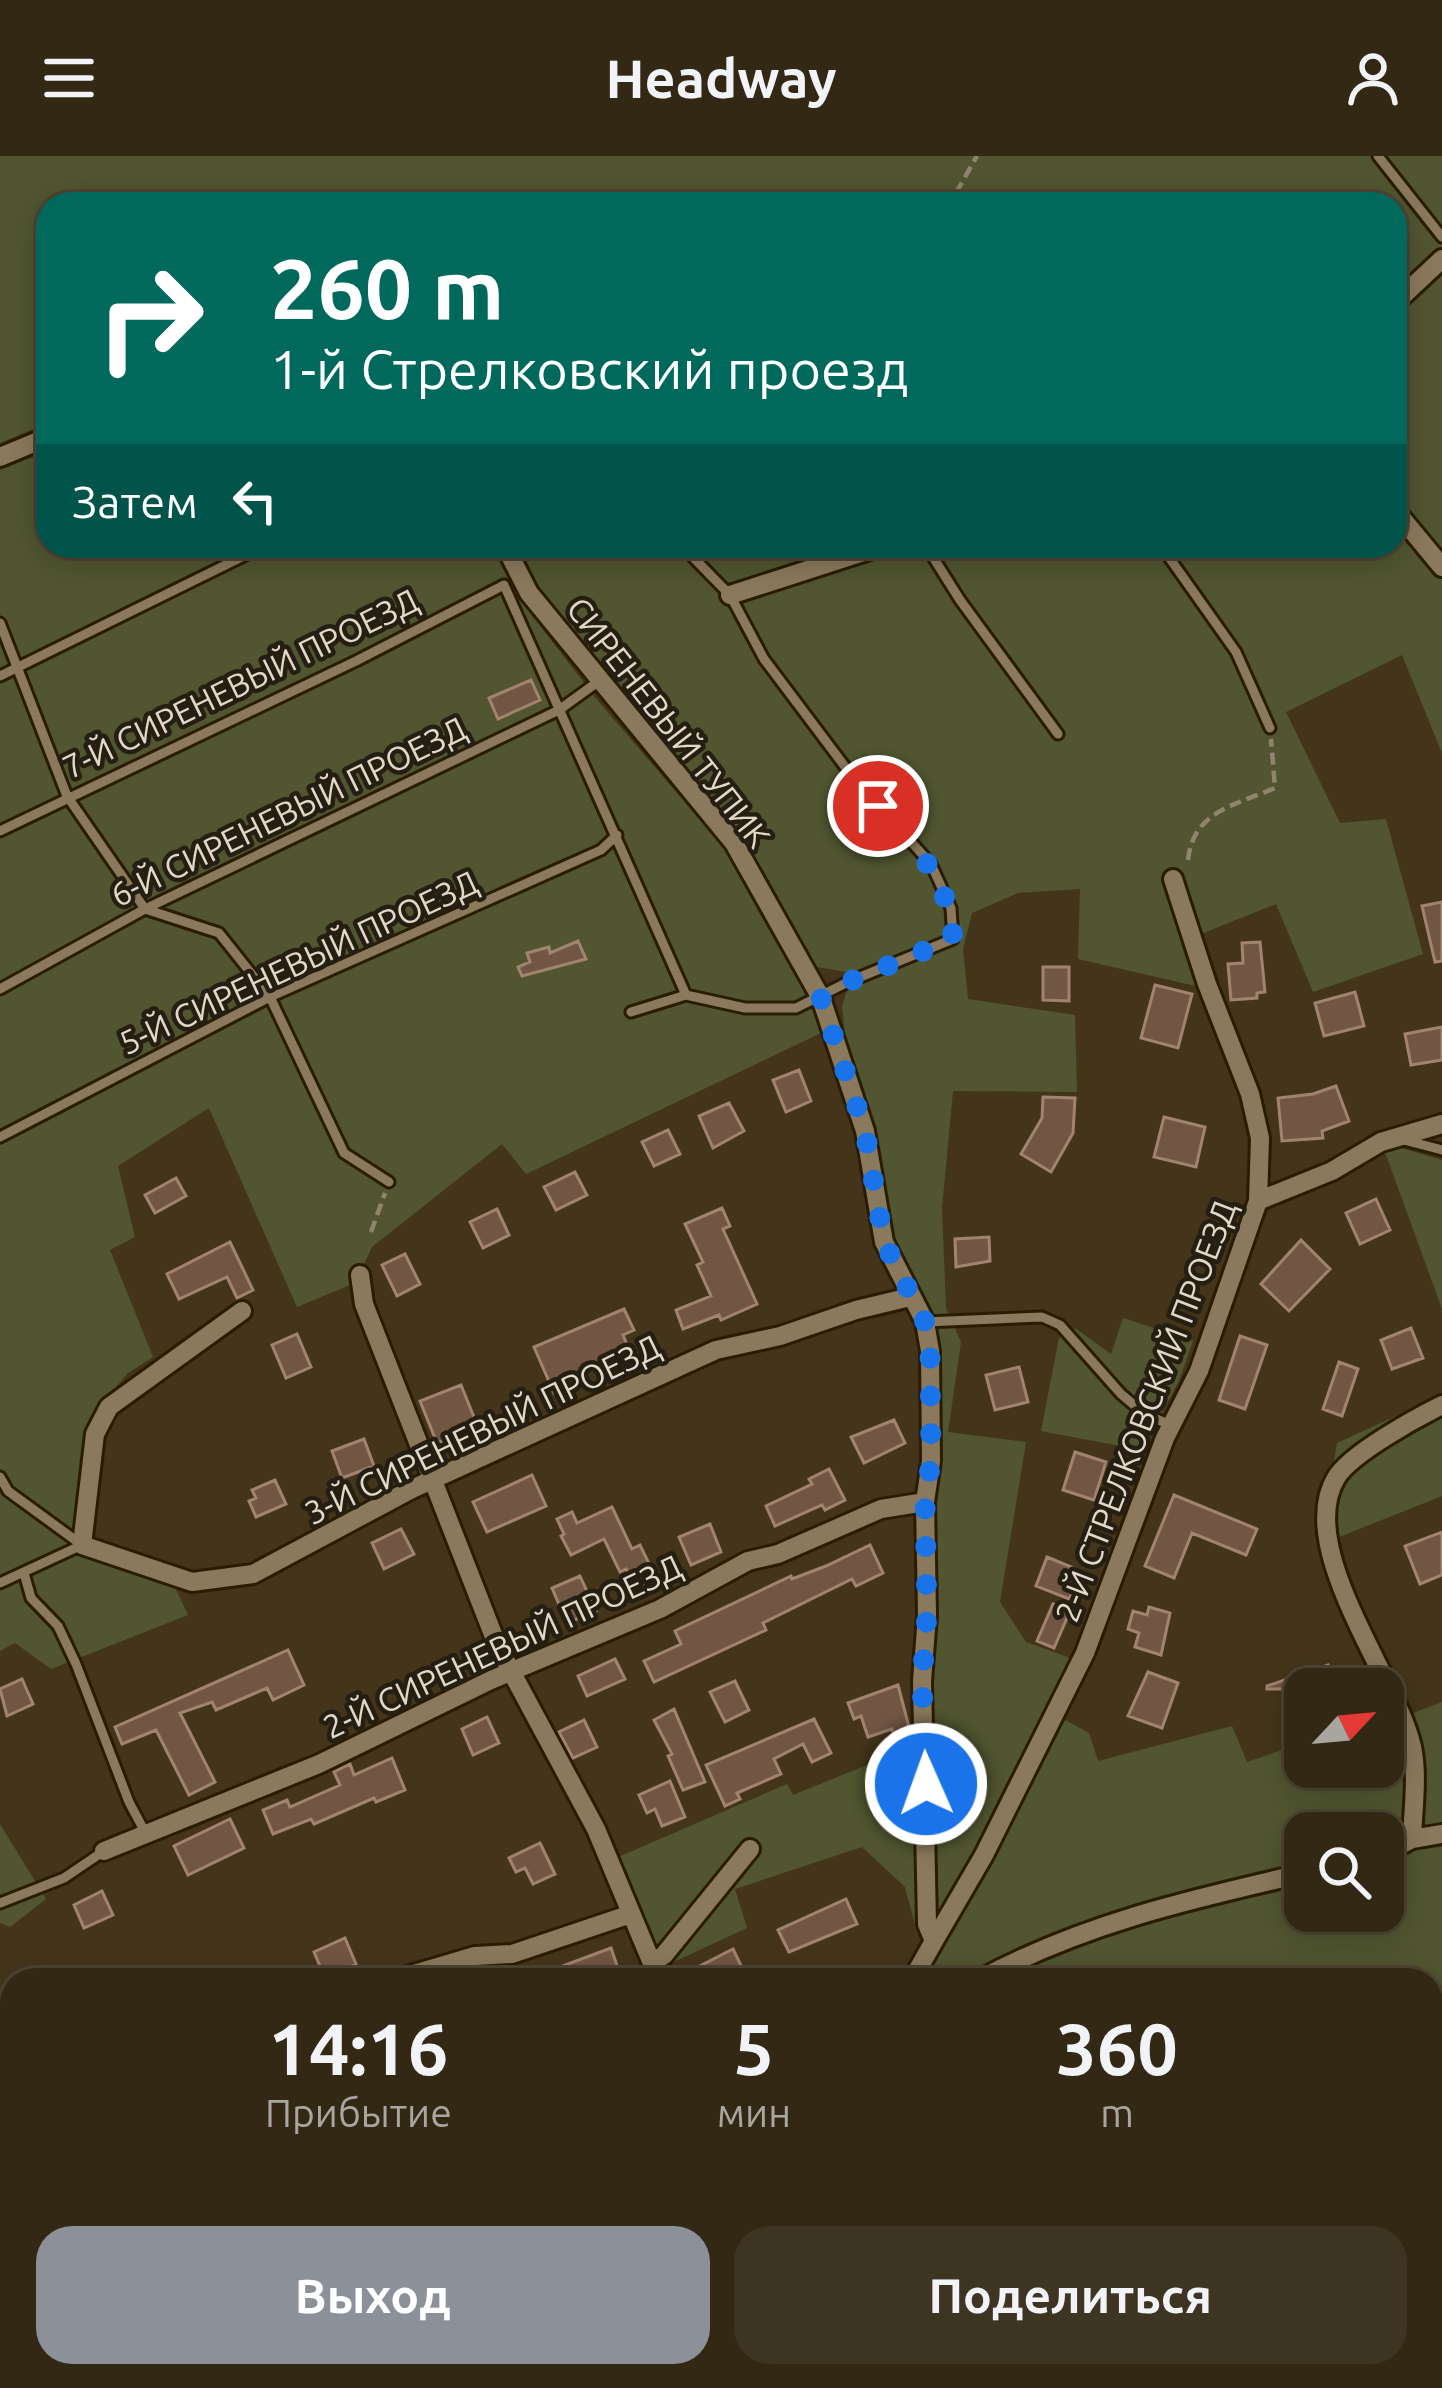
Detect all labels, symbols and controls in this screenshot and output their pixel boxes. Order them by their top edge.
icon: menu [36,45,102,111]
icon: person [1340,45,1406,111]
text: Headway [605,48,837,108]
icon: right [72,240,228,396]
text: 260 m [270,241,504,335]
text: 1-й Стрелковский проезд [270,339,908,399]
icon: left [222,468,288,534]
text: Затем [72,476,198,527]
street label: 7-Й СИРЕНЕВЫЙ ПРОЕЗД [56,581,424,785]
street label: СИРЕНЕВЫЙ ТУПИК [560,590,778,854]
street label: 6-Й СИРЕНЕВЫЙ ПРОЕЗД [104,709,472,913]
pin [827,755,929,857]
icon: arrive [845,773,911,839]
street label: 5-Й СИРЕНЕВЫЙ ПРОЕЗД [113,863,483,1061]
street label: 2-Й СТРЕЛКОВСКИЙ ПРОЕЗД [1047,1195,1243,1627]
street label: 3-Й СИРЕНЕВЫЙ ПРОЕЗД [298,1327,666,1531]
street label: 2-Й СИРЕНЕВЫЙ ПРОЕЗД [317,1547,687,1745]
north arrow [1284,1668,1404,1788]
map controls [1284,1668,1404,1932]
position arrow [863,1721,989,1847]
button: search [1284,1812,1404,1932]
text: 14:16 [268,2008,448,2089]
text: 5 [734,2008,774,2089]
text: 360 [1056,2008,1178,2089]
text: Прибытие [265,2091,452,2134]
text: мин [717,2091,791,2134]
text: m [1100,2091,1134,2134]
button: Выход [36,2226,710,2364]
button: Поделиться [734,2226,1407,2364]

